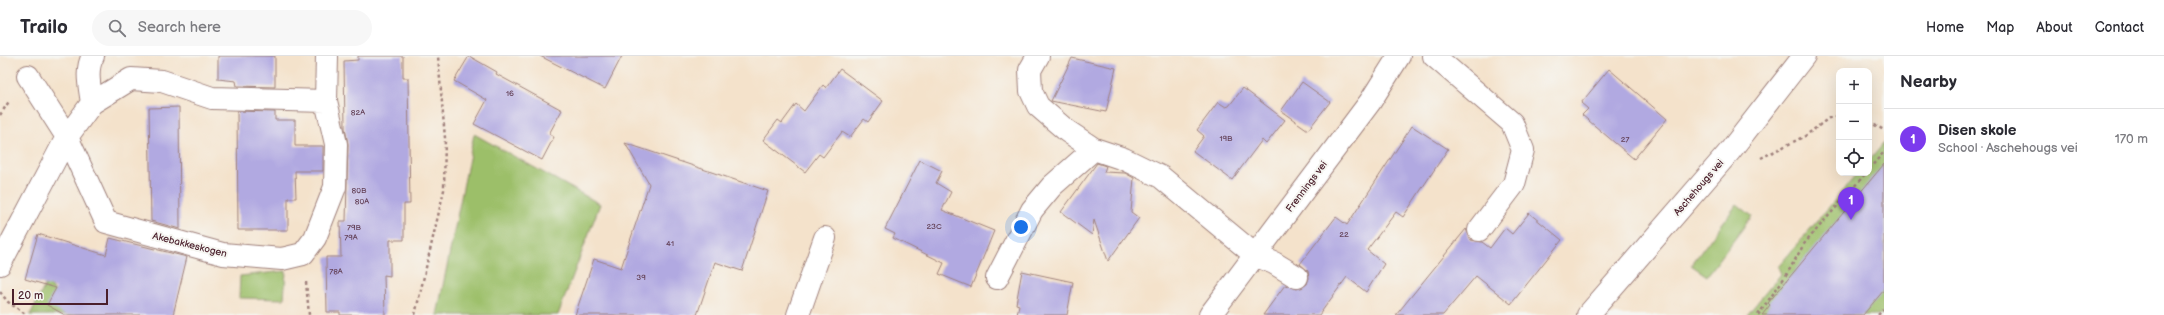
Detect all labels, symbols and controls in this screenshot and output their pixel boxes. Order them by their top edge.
search box [92,10,372,46]
text: Trailo [20,16,68,39]
icon: search [106,17,128,39]
text: Search here [138,18,221,37]
text: Home [1926,19,1964,36]
text: Map [1986,19,2014,36]
text: About [2036,19,2073,36]
text: Contact [2095,19,2144,36]
map controls [1836,68,1872,176]
button: + [1836,68,1872,104]
text: Nearby [1900,72,1957,92]
house number: 16 [506,89,514,98]
button: − [1836,104,1872,140]
house number: 82A [351,108,365,117]
text: Disen skole [1938,121,2016,140]
text: 1 [1910,131,1916,147]
text: 170 m [2115,131,2148,147]
house number: 19B [1219,134,1233,143]
house number: 27 [1621,135,1629,144]
button: locate [1836,140,1872,176]
text: School · Aschehougs vei [1938,140,2078,156]
street label: Aschehougs vei [1671,157,1726,218]
street label: Frennings vei [1284,159,1330,215]
house number: 80B [352,186,367,195]
pin: 1 [1838,187,1864,220]
house number: 80A [355,197,369,206]
your location [1011,217,1031,237]
house number: 23C [926,222,942,231]
house number: 79B [347,223,362,232]
street label: Akebakkeskogen [151,230,229,260]
house number: 22 [1339,230,1349,239]
house number: 79A [344,233,358,242]
house number: 41 [666,239,674,248]
house number: 78A [329,267,343,276]
house number: 39 [636,273,646,282]
scale bar [12,287,108,306]
text: 20 m [18,289,43,302]

